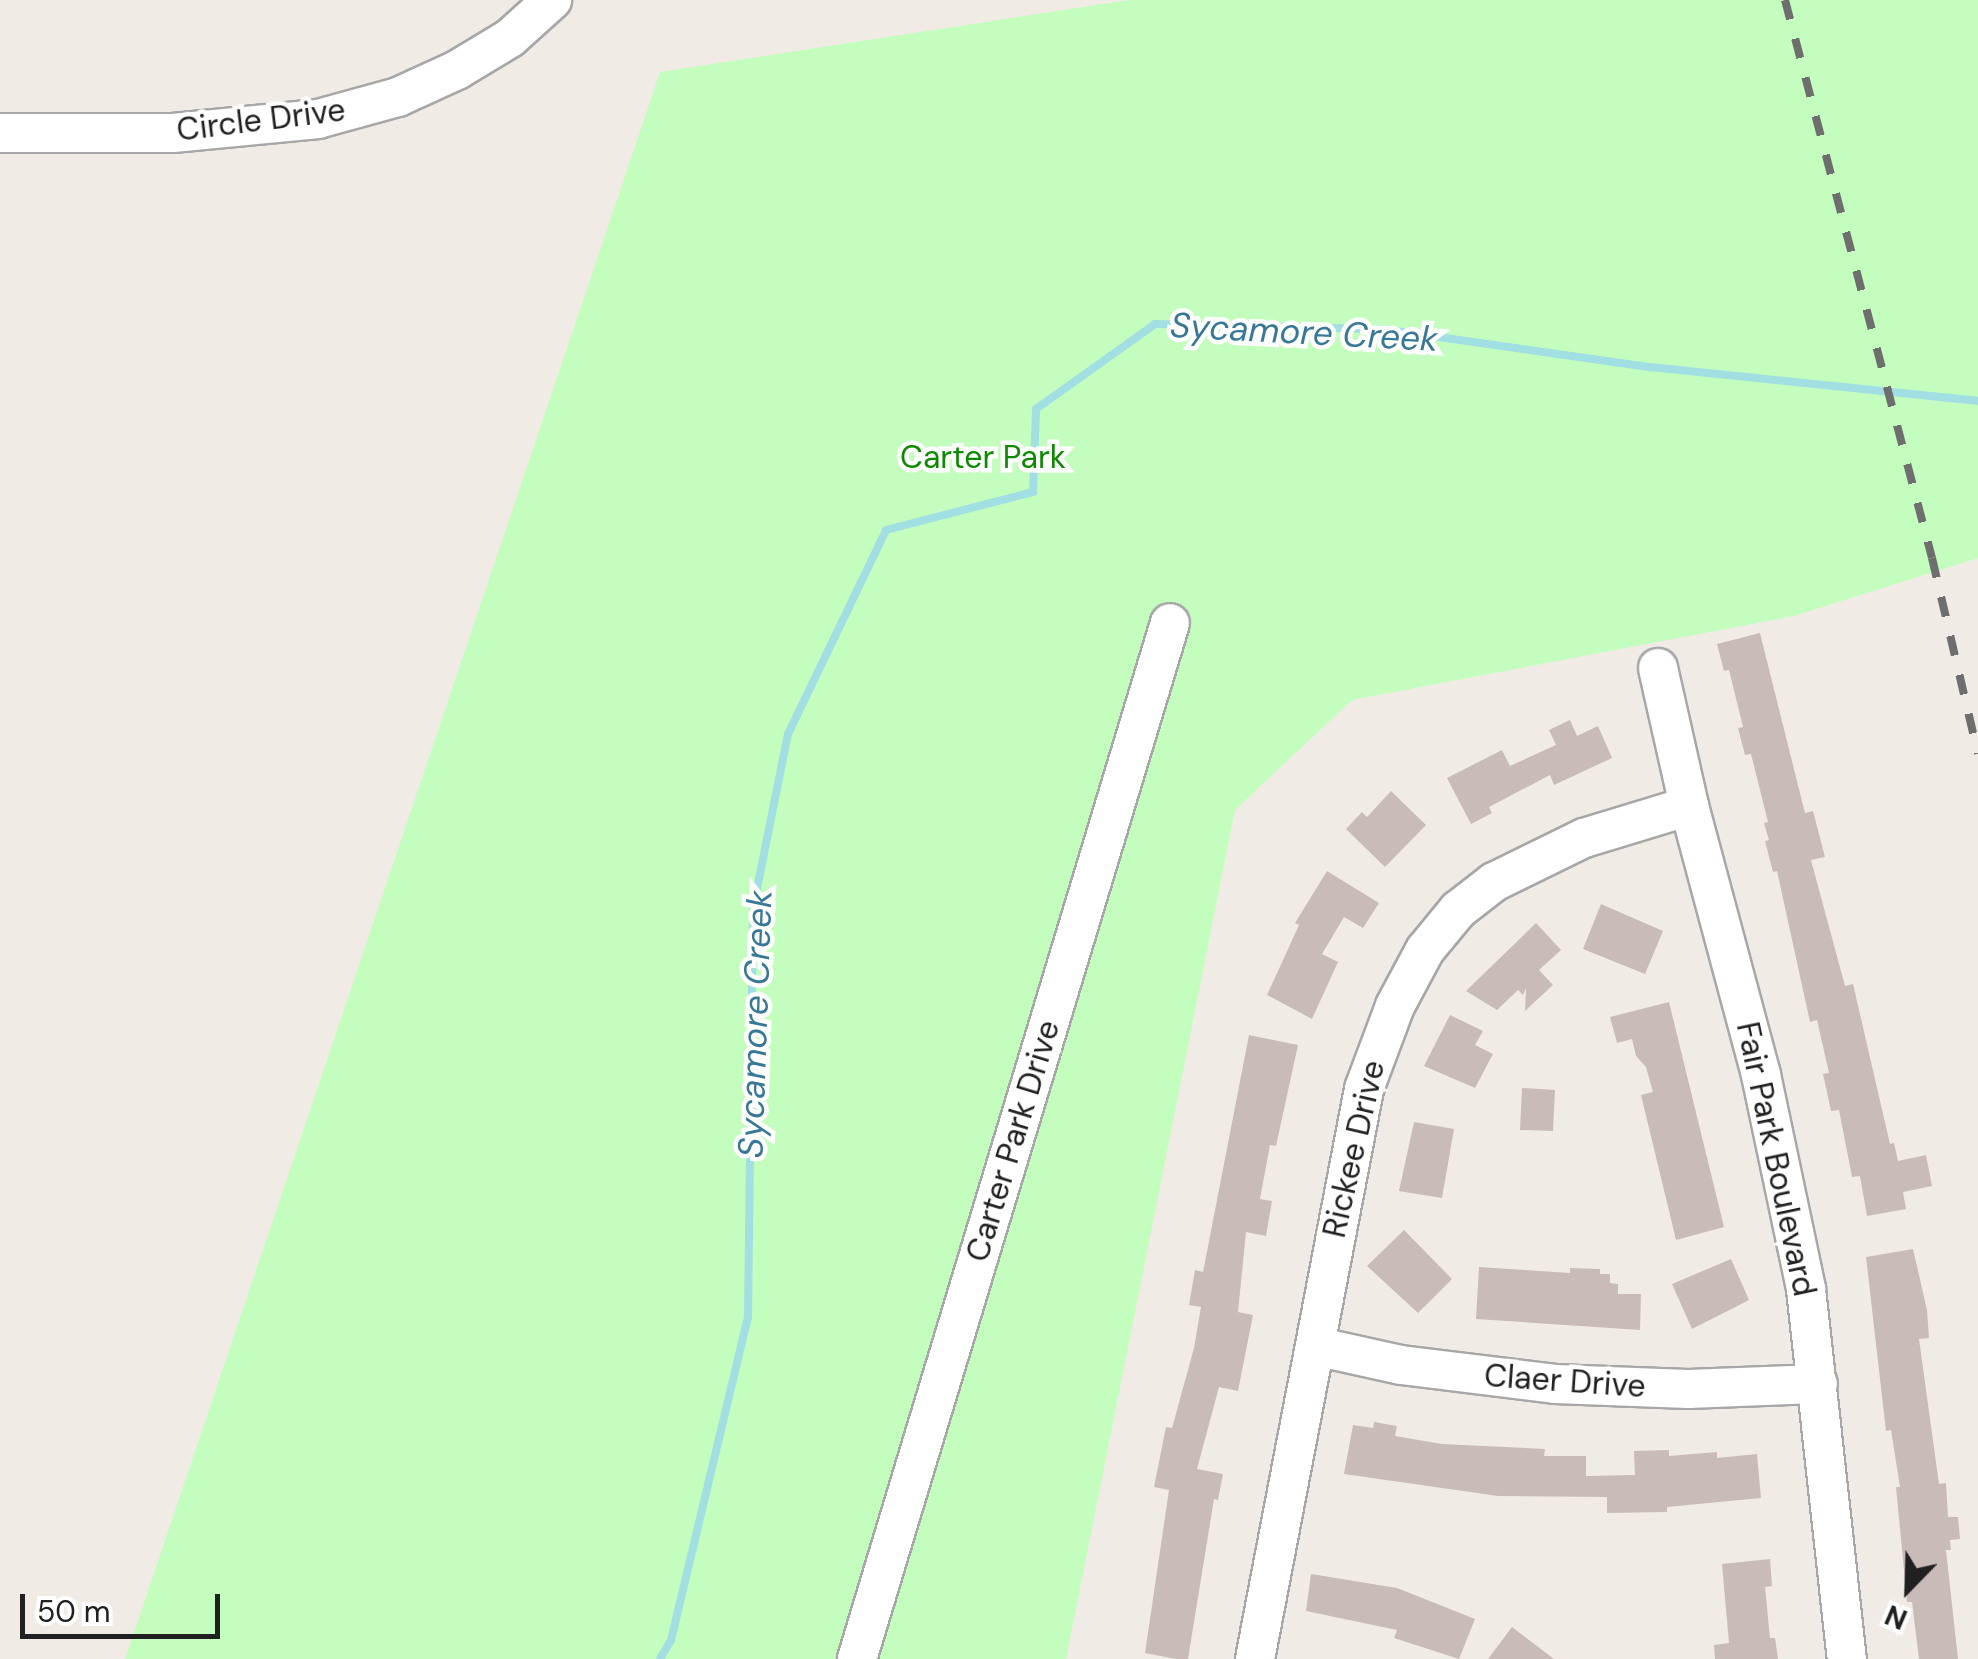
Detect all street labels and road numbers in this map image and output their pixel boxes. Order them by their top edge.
street label: Circle Drive [174,91,348,149]
street label: Carter Park Drive [958,1016,1068,1266]
street label: Fair Park Boulevard [1728,1018,1824,1300]
street label: Rickee Drive [1315,1057,1393,1241]
street label: Claer Drive [1483,1356,1647,1406]

